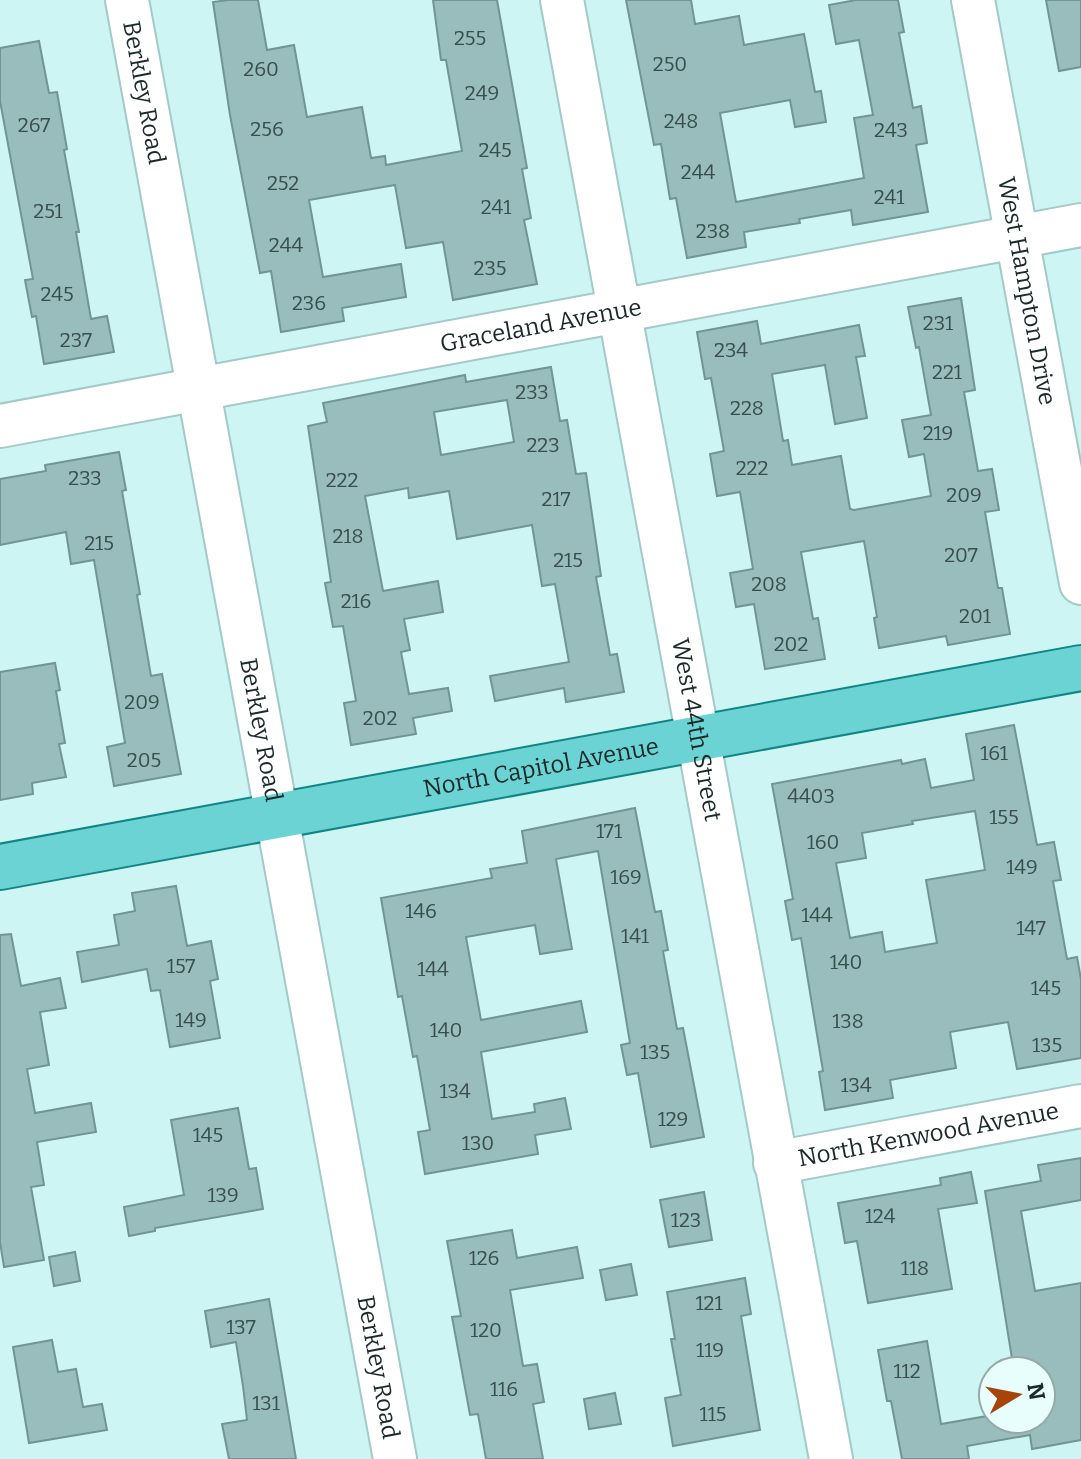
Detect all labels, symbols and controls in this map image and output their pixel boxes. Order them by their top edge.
street label: Berkley Road [117,18,171,166]
house number: 255 [454,26,486,50]
house number: 250 [653,52,687,76]
house number: 260 [243,57,279,81]
house number: 249 [465,81,499,105]
house number: 248 [664,109,698,133]
house number: 267 [18,113,50,137]
house number: 256 [250,117,284,141]
house number: 243 [874,118,908,142]
house number: 245 [478,138,512,162]
house number: 244 [681,160,715,184]
house number: 252 [267,171,299,195]
street label: West Hampton Drive [992,175,1062,407]
house number: 241 [874,185,904,209]
house number: 241 [481,195,511,219]
house number: 251 [33,199,63,223]
house number: 238 [696,219,730,243]
house number: 244 [269,233,303,257]
house number: 235 [474,256,506,280]
house number: 245 [40,282,74,306]
house number: 236 [292,291,326,315]
street label: Graceland Avenue [438,293,644,358]
house number: 231 [923,311,953,335]
house number: 237 [60,328,92,352]
house number: 234 [714,338,748,362]
house number: 221 [932,360,962,384]
house number: 233 [515,380,549,404]
house number: 228 [730,396,764,420]
house number: 219 [923,421,953,445]
house number: 223 [526,433,560,457]
house number: 222 [736,456,768,480]
house number: 233 [68,466,102,490]
house number: 222 [326,468,358,492]
house number: 209 [946,483,982,507]
house number: 217 [542,487,570,511]
house number: 218 [332,524,364,548]
house number: 215 [84,531,114,555]
house number: 207 [944,543,978,567]
house number: 215 [553,548,583,572]
house number: 208 [751,572,787,596]
house number: 216 [341,589,371,613]
house number: 201 [959,604,991,628]
house number: 202 [774,632,808,656]
street label: West 44th Street [666,636,727,824]
street label: Berkley Road [234,656,288,804]
house number: 209 [124,690,160,714]
house number: 202 [363,706,397,730]
street label: North Capitol Avenue [421,732,661,803]
house number: 161 [980,741,1008,765]
house number: 205 [127,748,161,772]
house number: 4403 [787,784,835,808]
house number: 155 [989,805,1019,829]
house number: 171 [596,819,622,843]
house number: 160 [807,830,839,854]
house number: 149 [1006,855,1038,879]
house number: 169 [610,865,642,889]
house number: 146 [405,899,437,923]
house number: 144 [801,903,833,927]
house number: 147 [1016,916,1046,940]
house number: 141 [621,924,649,948]
house number: 140 [830,950,862,974]
house number: 157 [167,954,195,978]
house number: 144 [417,957,449,981]
house number: 145 [1031,976,1061,1000]
house number: 149 [175,1008,207,1032]
house number: 138 [832,1009,864,1033]
house number: 140 [430,1018,462,1042]
house number: 135 [1032,1033,1062,1057]
house number: 135 [640,1040,670,1064]
house number: 134 [840,1073,872,1097]
house number: 134 [439,1079,471,1103]
street label: North Kenwood Avenue [796,1096,1061,1172]
house number: 129 [658,1107,688,1131]
house number: 145 [193,1123,223,1147]
house number: 130 [462,1131,494,1155]
house number: 139 [207,1183,239,1207]
house number: 124 [865,1204,896,1228]
house number: 123 [671,1208,701,1232]
house number: 126 [469,1246,499,1270]
house number: 118 [901,1256,929,1280]
house number: 121 [695,1291,723,1315]
street label: Berkley Road [351,1293,405,1441]
house number: 137 [226,1315,256,1339]
house number: 120 [470,1318,502,1342]
house number: 119 [696,1338,724,1362]
north arrow [977,1355,1057,1435]
house number: 112 [893,1359,921,1383]
house number: 116 [490,1377,518,1401]
text: N [1021,1381,1051,1402]
house number: 131 [252,1391,280,1415]
house number: 115 [700,1402,726,1426]

